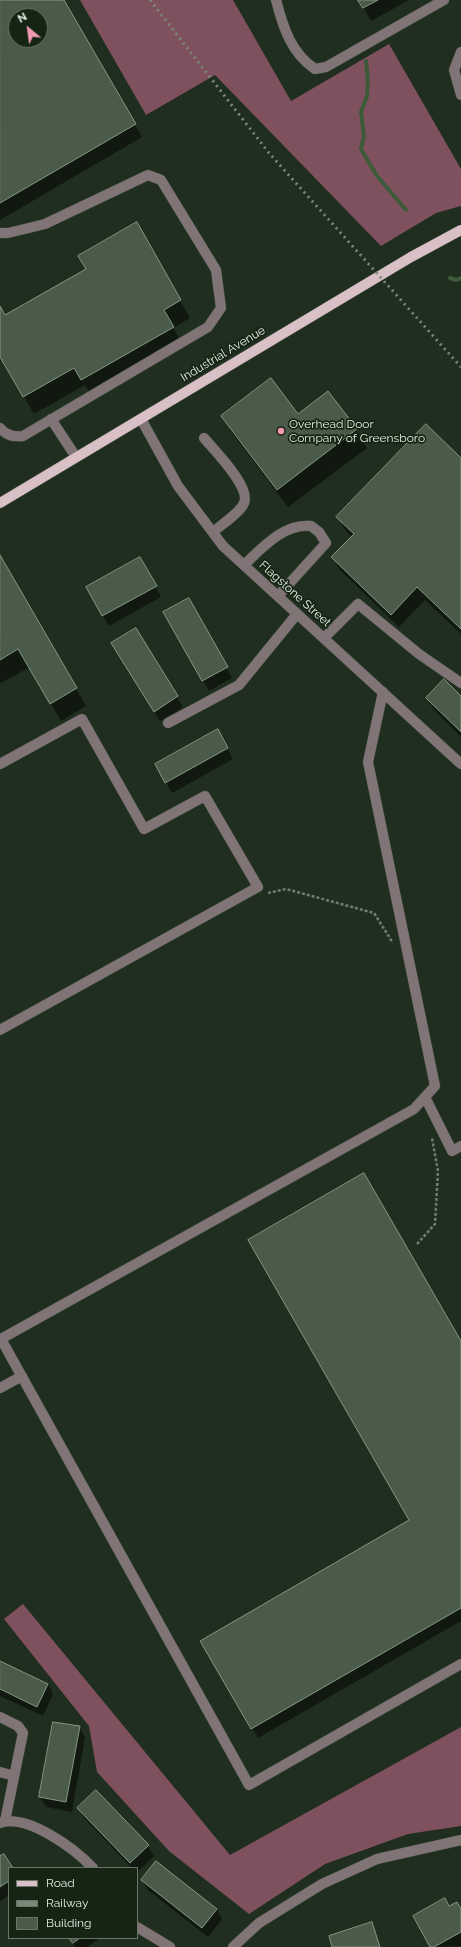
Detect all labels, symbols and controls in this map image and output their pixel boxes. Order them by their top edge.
north arrow [8,8,48,48]
text: N [16,10,29,26]
street label: Industrial Avenue [178,323,268,385]
place label: Overhead Door Company of Greensboro [289,417,425,445]
marker: Overhead Door Company of Greensboro [276,426,286,436]
street label: Flagstone Street [256,558,334,630]
legend [8,1867,138,1939]
text: Road [46,1876,75,1890]
text: Railway [46,1896,88,1910]
text: Building [46,1916,92,1930]

